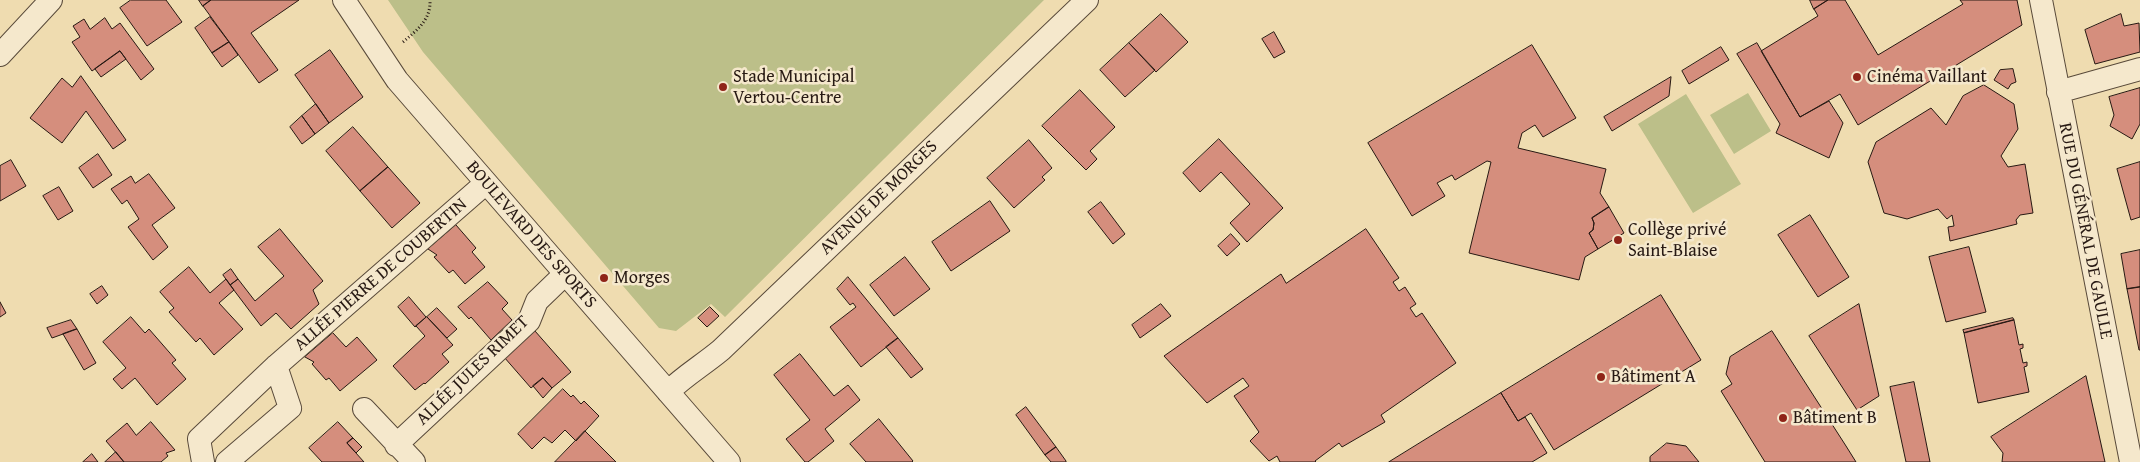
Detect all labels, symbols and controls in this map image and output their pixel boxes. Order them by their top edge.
place label: Stade Municipal Vertou-Centre [733,66,855,108]
place label: Cinéma Vaillant [1867,66,1987,88]
marker: Cinéma Vaillant [1851,71,1863,83]
marker: Stade Municipal Vertou-Centre [717,81,729,93]
street label: RUE DU GÉNÉRAL DE GAULLE [2053,121,2117,341]
street label: AVENUE DE MORGES [816,136,942,260]
street label: BOULEVARD DES SPORTS [461,157,601,313]
street label: ALLÉE PIERRE DE COUBERTIN [290,194,472,356]
place label: Collège privé Saint-Blaise [1628,219,1726,262]
marker: Collège privé Saint-Blaise [1612,234,1624,246]
place label: Morges [614,267,670,289]
marker: Morges [598,272,610,284]
street label: ALLÉE JULES RIMET [412,312,534,430]
place label: Bâtiment A [1611,366,1696,388]
marker: Bâtiment A [1595,371,1607,383]
place label: Bâtiment B [1793,407,1877,429]
marker: Bâtiment B [1777,412,1789,424]

